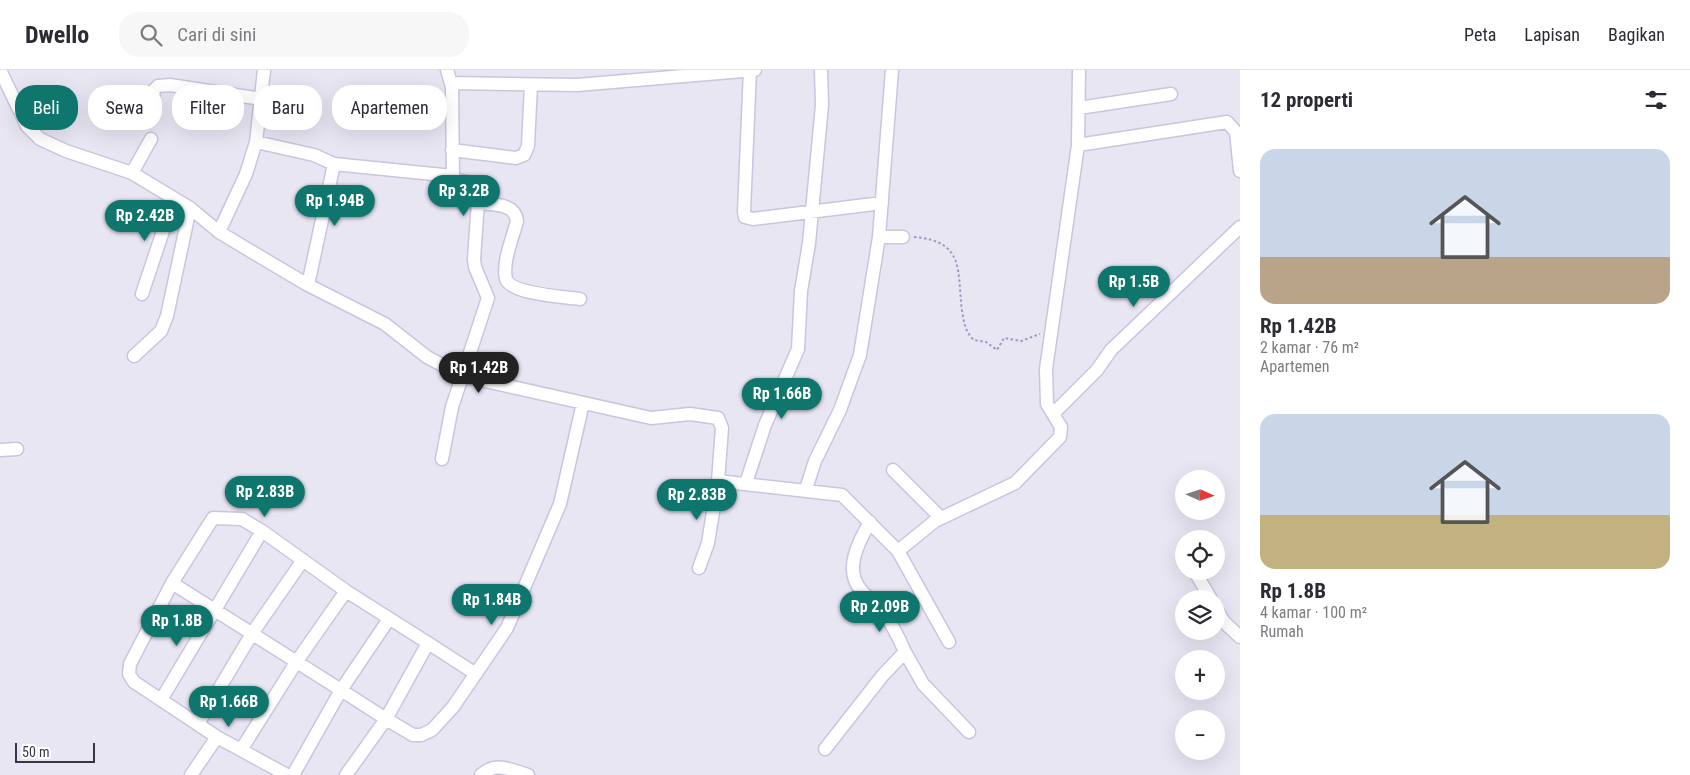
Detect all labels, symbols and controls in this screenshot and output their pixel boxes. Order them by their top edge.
search box [119,12,469,57]
text: Dwello [25,21,89,49]
icon: search [137,21,165,49]
text: Cari di sini [177,23,256,46]
text: Peta [1464,24,1496,45]
text: Lapisan [1524,24,1580,45]
text: Bagikan [1608,24,1665,45]
chip: Beli [15,85,78,130]
chip: Sewa [88,85,162,130]
chip: Filter [172,85,244,130]
chip: Baru [254,85,322,130]
chip: Apartemen [332,85,447,130]
icon: filters [1642,86,1670,114]
text: 12 properti [1260,88,1353,112]
pin: Rp 3.2B [418,174,510,217]
text: Rp 3.2B [439,181,489,200]
icon: home [1420,182,1510,272]
pin: Rp 1.94B [283,184,387,227]
text: Rp 1.94B [306,191,364,210]
pin: Rp 2.42B [93,200,197,242]
text: Rp 2.42B [116,206,174,225]
pin: Rp 1.5B [1088,266,1180,308]
text: Rp 1.5B [1109,272,1159,291]
text: Rp 1.42B [1260,314,1337,338]
text: 2 kamar · 76 m² [1260,338,1359,357]
pin: Rp 1.42B [427,352,531,394]
text: Apartemen [1260,357,1330,376]
text: Rp 1.42B [450,358,508,377]
pin: Rp 1.66B [730,378,834,420]
text: Rp 1.66B [753,384,811,403]
icon: home [1420,447,1510,537]
north arrow [1175,470,1225,520]
map controls [1175,470,1225,760]
pin: Rp 2.83B [213,476,317,518]
pin: Rp 2.83B [645,478,749,521]
text: Rp 2.83B [236,482,294,501]
text: Rp 2.83B [668,485,726,504]
button: locate [1175,530,1225,580]
text: Rp 1.8B [1260,579,1326,603]
pin: Rp 1.84B [440,584,544,626]
text: Rp 1.84B [463,590,521,609]
pin: Rp 2.09B [828,590,932,633]
button: layers [1175,590,1225,640]
text: Rp 2.09B [851,597,909,616]
text: 4 kamar · 100 m² [1260,603,1367,622]
pin: Rp 1.8B [131,604,223,647]
text: Rp 1.8B [152,611,202,630]
text: Rumah [1260,622,1304,641]
button: + [1175,650,1225,700]
pin: Rp 1.66B [177,686,281,728]
text: Rp 1.66B [200,692,258,711]
button: − [1175,710,1225,760]
scale bar [15,740,95,763]
text: 50 m [22,744,50,760]

